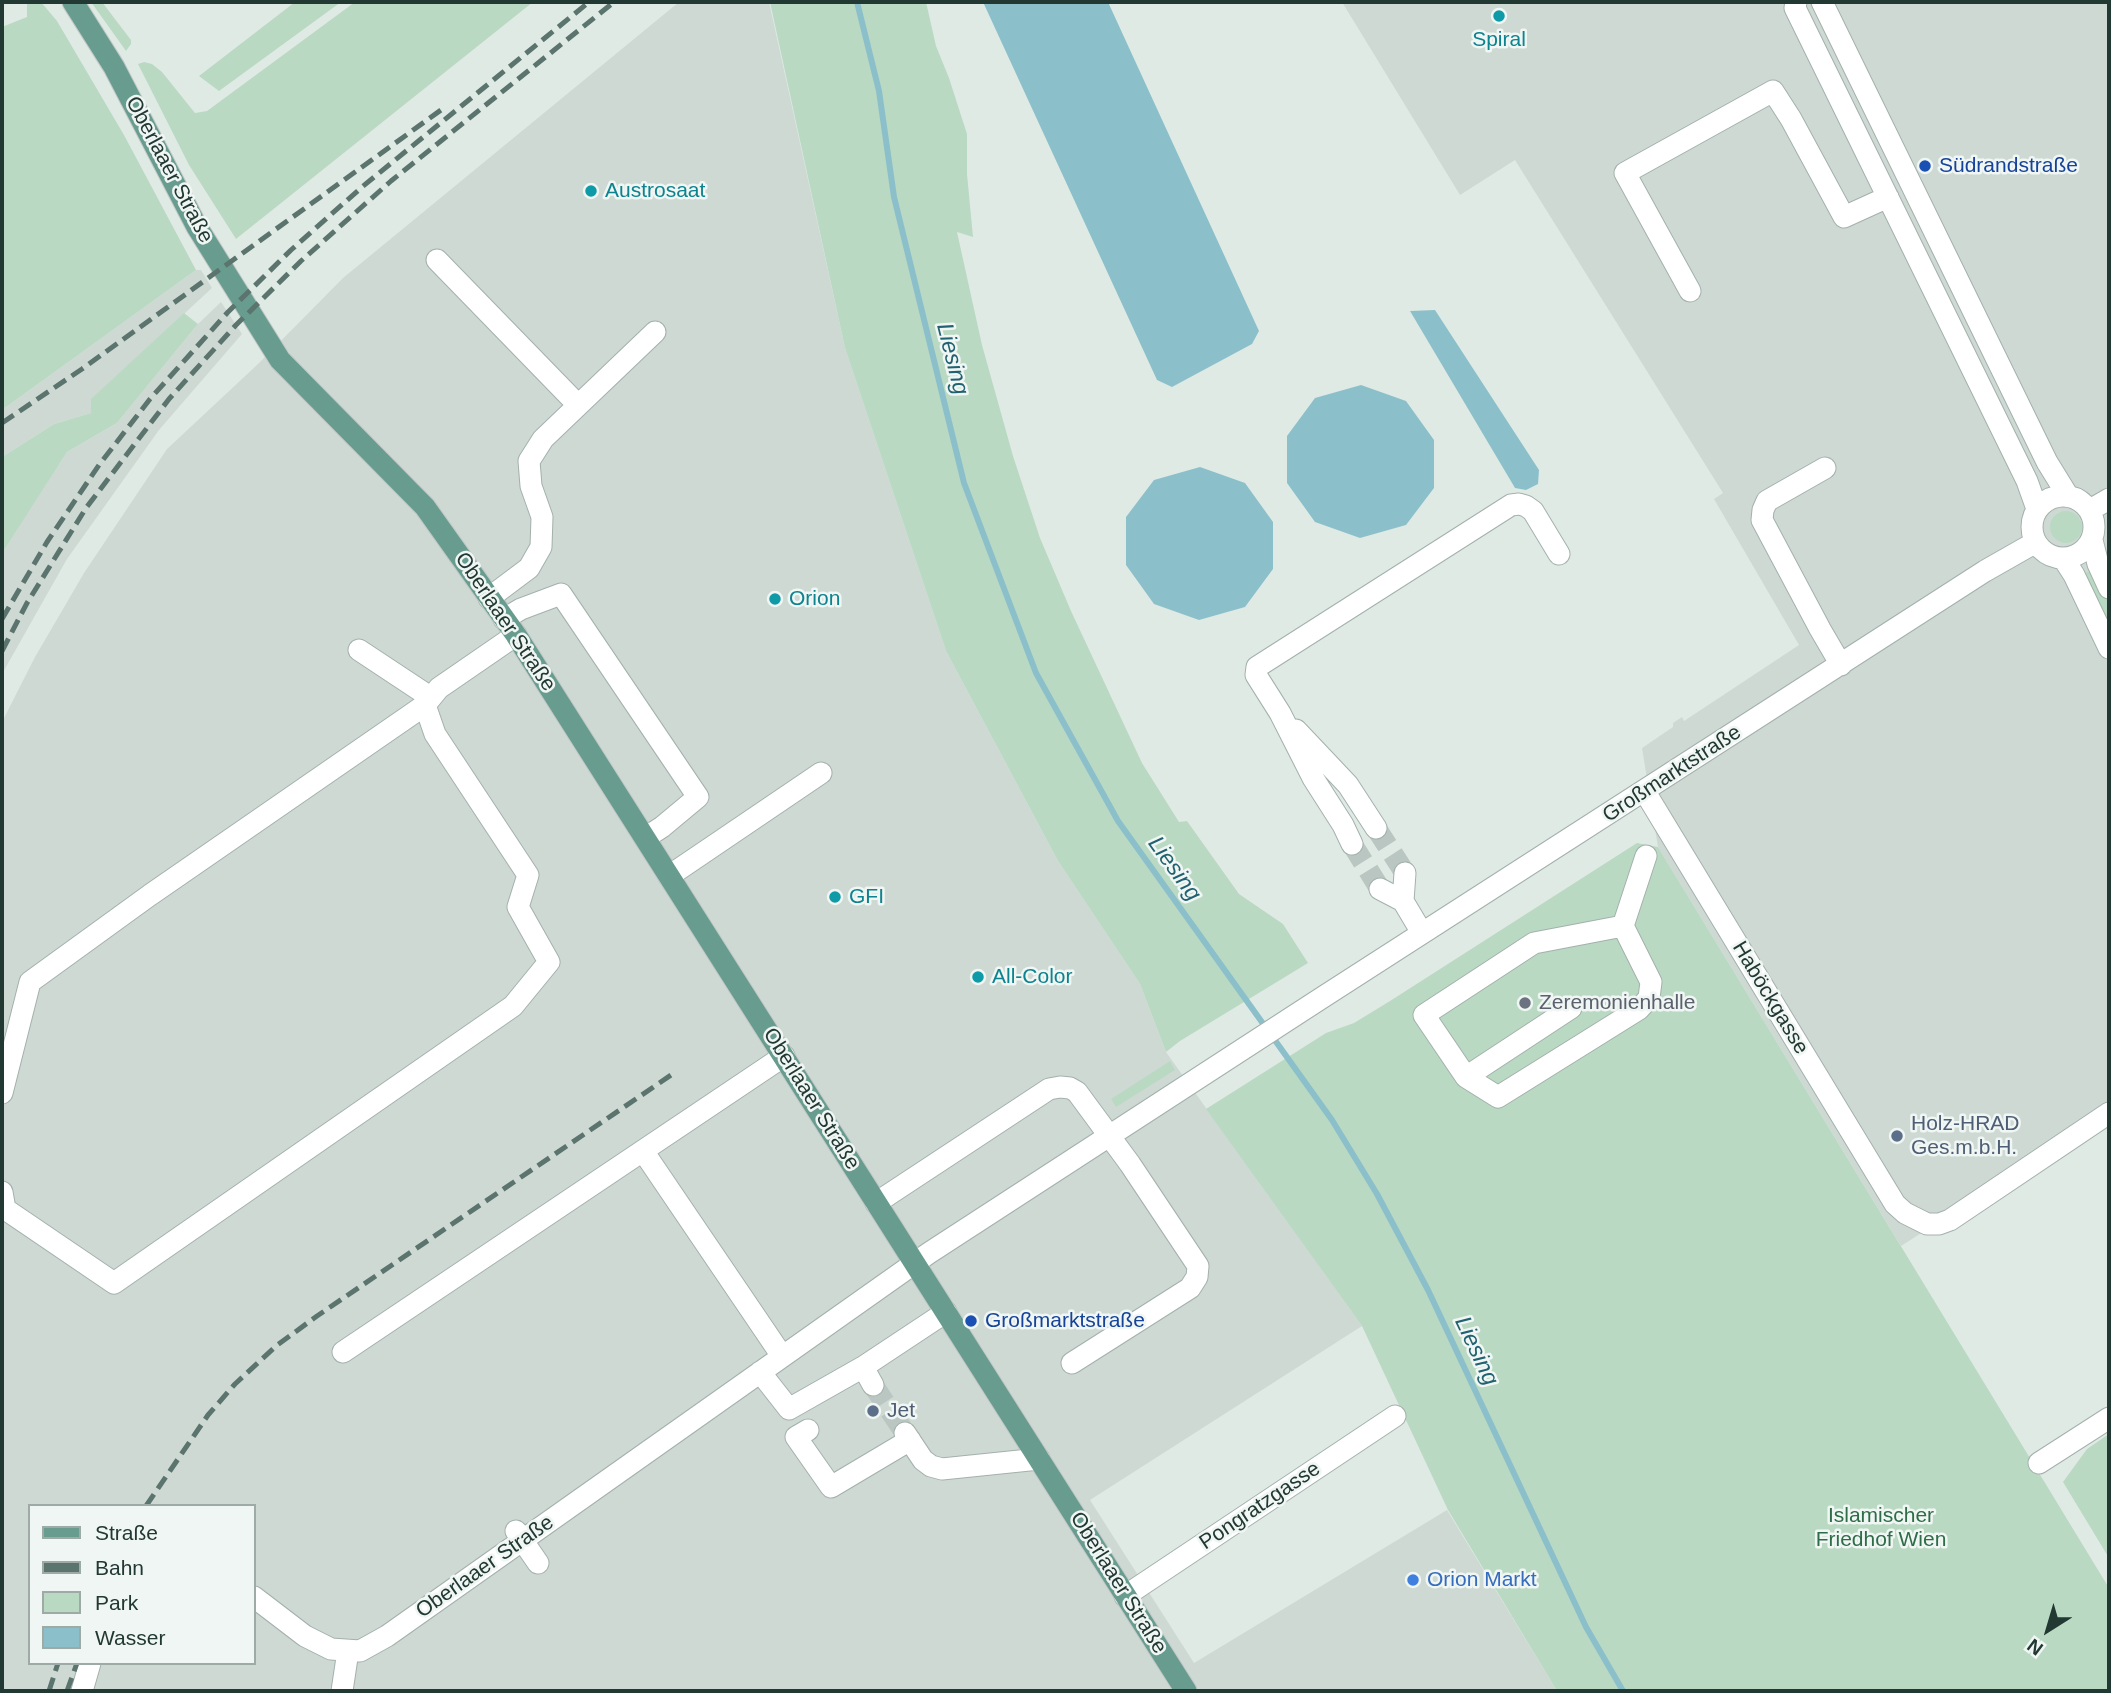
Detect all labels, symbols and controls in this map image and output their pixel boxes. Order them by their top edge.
marker: Spiral [1491,8,1507,24]
place label: Spiral [1472,27,1526,53]
street label: Oberlaaer Straße [120,92,218,248]
place label: Südrandstraße [1939,153,2078,179]
marker: Südrandstraße [1917,158,1933,174]
place label: Austrosaat [605,178,705,204]
marker: Austrosaat [583,183,599,199]
water label: Liesing [930,320,974,398]
street label: Oberlaaer Straße [449,548,561,696]
place label: Orion [789,586,840,612]
marker: Orion [767,591,783,607]
street label: Großmarktstraße [1598,720,1746,828]
water label: Liesing [1141,831,1207,907]
place label: GFI [849,884,884,910]
marker: GFI [827,889,843,905]
street label: Haböckgasse [1726,937,1814,1059]
place label: All-Color [992,964,1073,990]
marker: All-Color [970,969,986,985]
place label: Zeremonienhalle [1539,990,1695,1016]
marker: Zeremonienhalle [1517,995,1533,1011]
street label: Oberlaaer Straße [757,1024,865,1174]
place label: Holz-HRAD Ges.m.b.H. [1911,1111,2020,1161]
marker: Holz-HRAD Ges.m.b.H. [1889,1128,1905,1144]
place label: Großmarktstraße [985,1308,1145,1334]
water label: Liesing [1448,1312,1504,1390]
marker: Großmarktstraße [963,1313,979,1329]
place label: Jet [887,1398,915,1424]
marker: Jet [865,1403,881,1419]
street label: Pongratzgasse [1195,1456,1325,1556]
park label: Islamischer Friedhof Wien [1816,1503,1946,1553]
legend [28,1504,256,1665]
street label: Oberlaaer Straße [1064,1508,1172,1658]
street label: Oberlaaer Straße [411,1510,559,1624]
text: Straße [95,1521,158,1544]
text: Bahn [95,1556,144,1579]
place label: Orion Markt [1427,1567,1537,1593]
marker: Orion Markt [1405,1572,1421,1588]
text: Park [95,1591,138,1614]
north arrow [2013,1595,2083,1665]
text: Wasser [95,1626,165,1649]
text: N [2023,1635,2047,1660]

